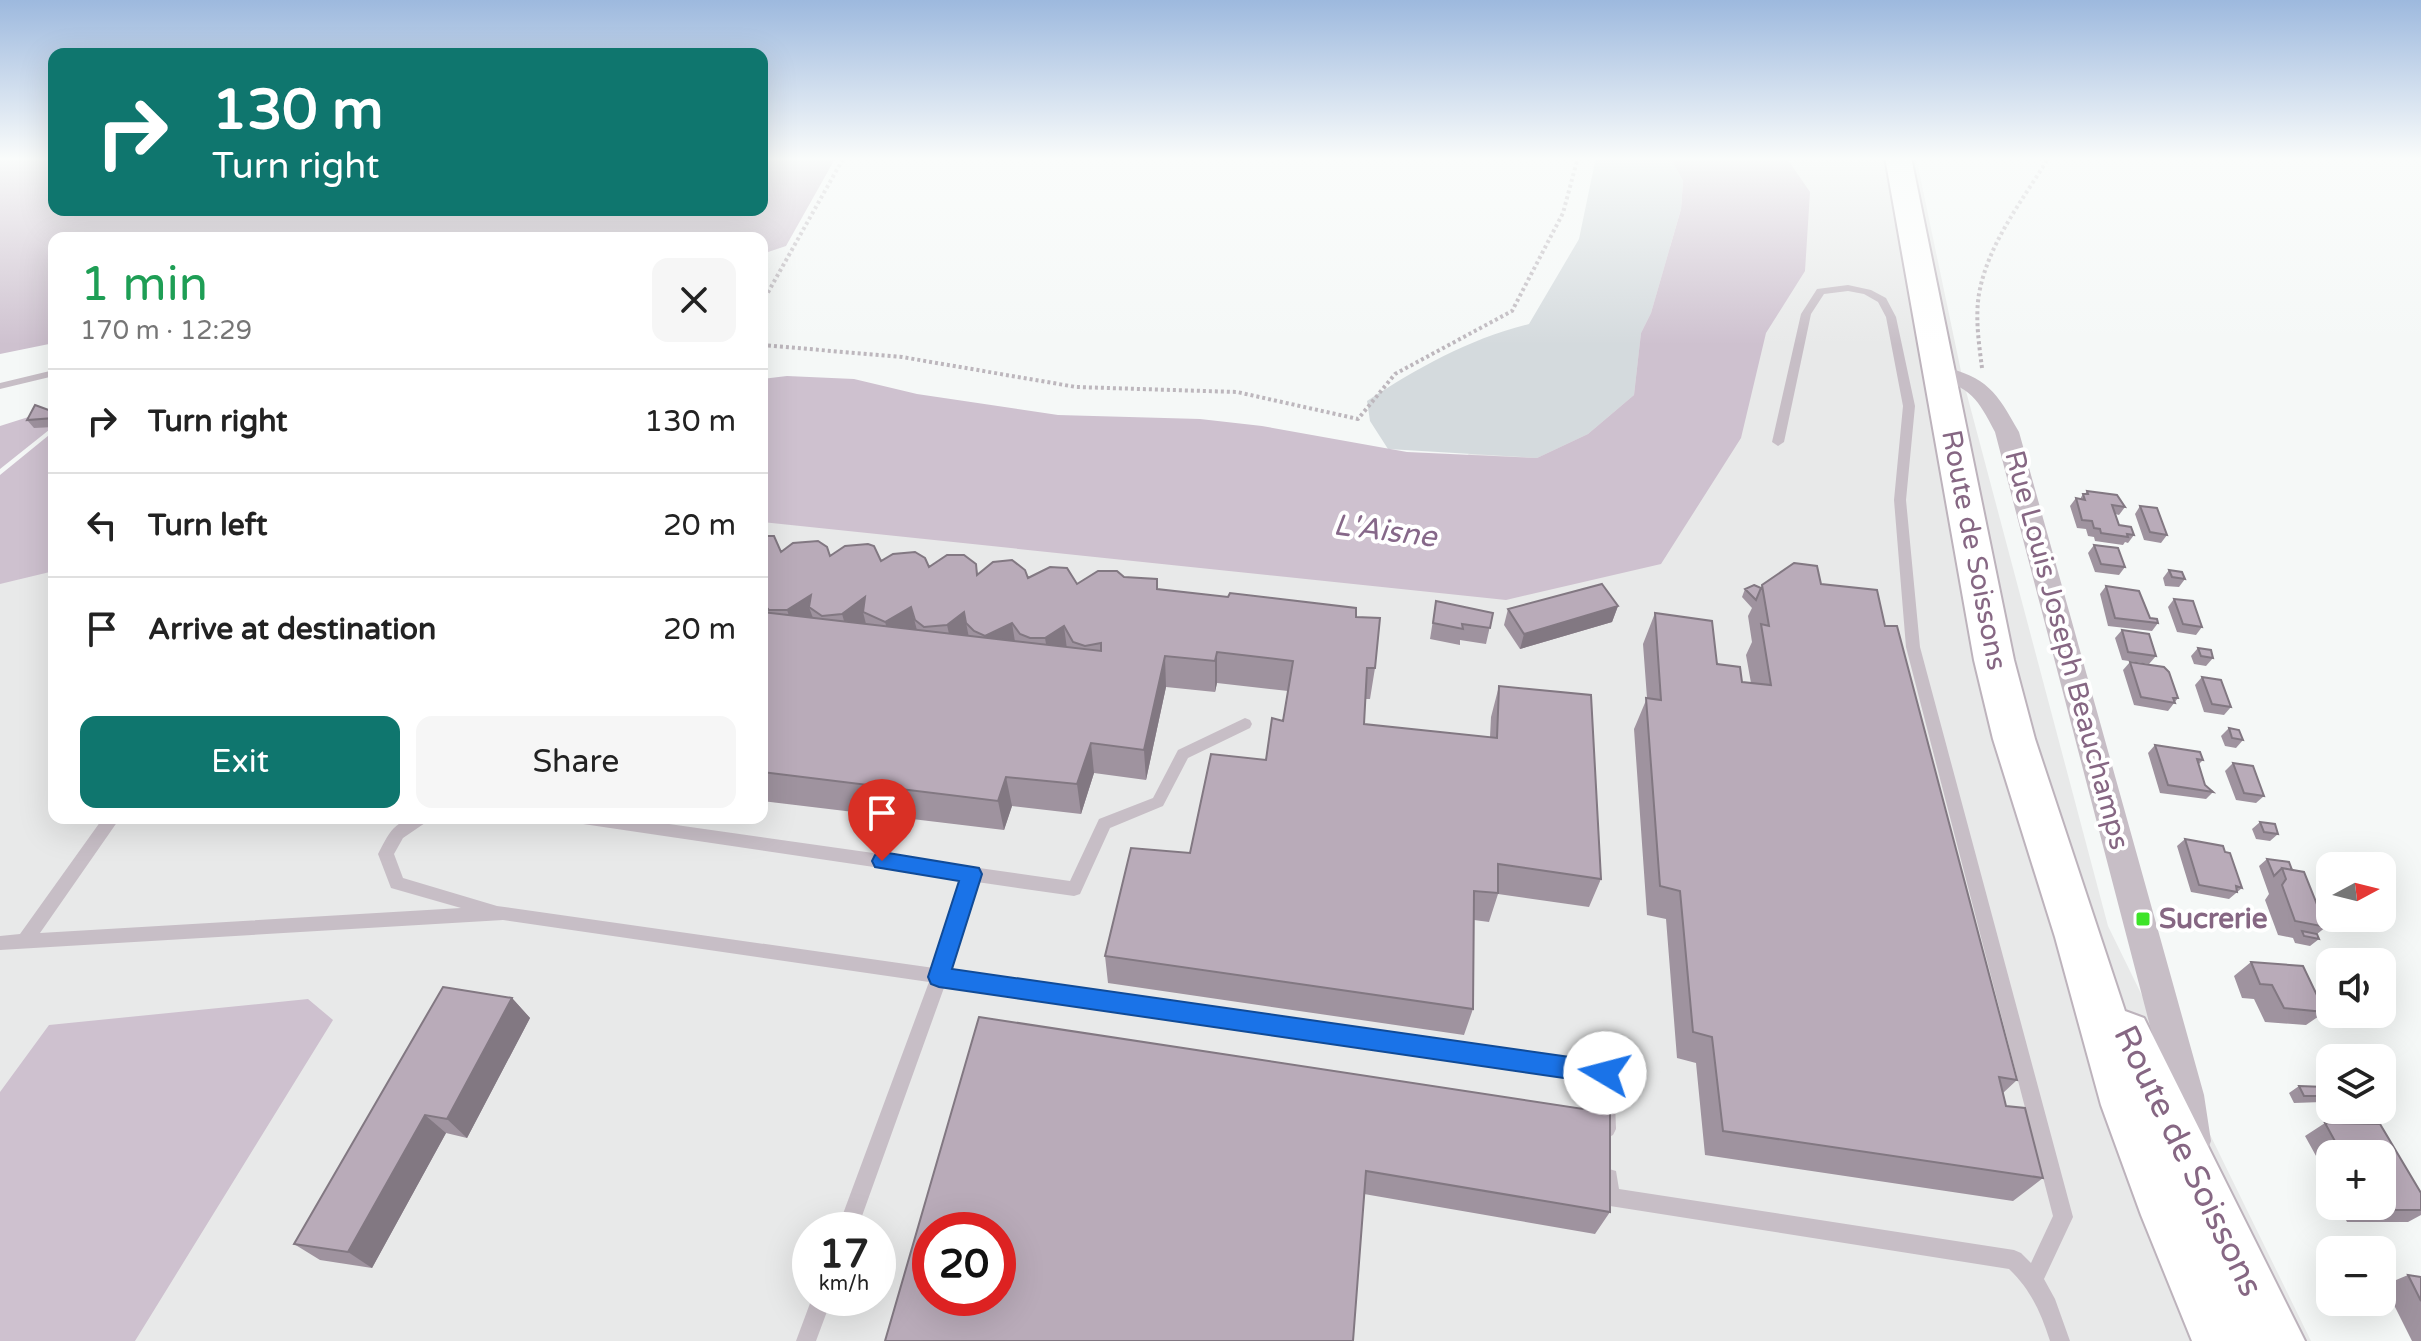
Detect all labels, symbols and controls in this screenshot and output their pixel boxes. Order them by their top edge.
text: 130 m [212,77,383,144]
icon: right [80,80,184,184]
text: Turn right [212,145,379,188]
text: 1 min [80,256,208,314]
button: close [652,258,736,342]
text: 170 m · 12:29 [80,315,252,346]
icon: right [80,399,124,443]
text: Turn right [148,403,288,440]
text: 130 m [644,403,736,440]
street label: Route de Soissons [1934,427,2014,673]
street label: Rue Louis Joseph Beauchamps [1997,447,2137,853]
icon: left [80,503,124,547]
water label: L'Aisne [1332,506,1440,556]
text: Turn left [148,507,267,544]
text: 20 m [663,507,736,544]
icon: arrive [80,607,124,651]
text: Arrive at destination [148,611,436,648]
text: 20 m [663,611,736,648]
button: Exit [80,716,400,808]
button: Share [416,716,736,808]
pin [848,779,916,861]
icon: arrive [860,791,904,835]
north arrow [2316,852,2396,932]
map controls [2316,852,2396,1316]
place label: Sucrerie [2159,902,2268,936]
marker: Sucrerie [2134,910,2152,928]
button: sound [2316,948,2396,1028]
street label: Route de Soissons [2105,1019,2271,1303]
position arrow [1563,1031,1647,1115]
button: layers [2316,1044,2396,1124]
button: + [2316,1140,2396,1220]
speed limit sign: 20 [912,1212,1016,1316]
text: 17 [819,1230,869,1278]
button: − [2316,1236,2396,1316]
text: km/h [819,1272,869,1296]

